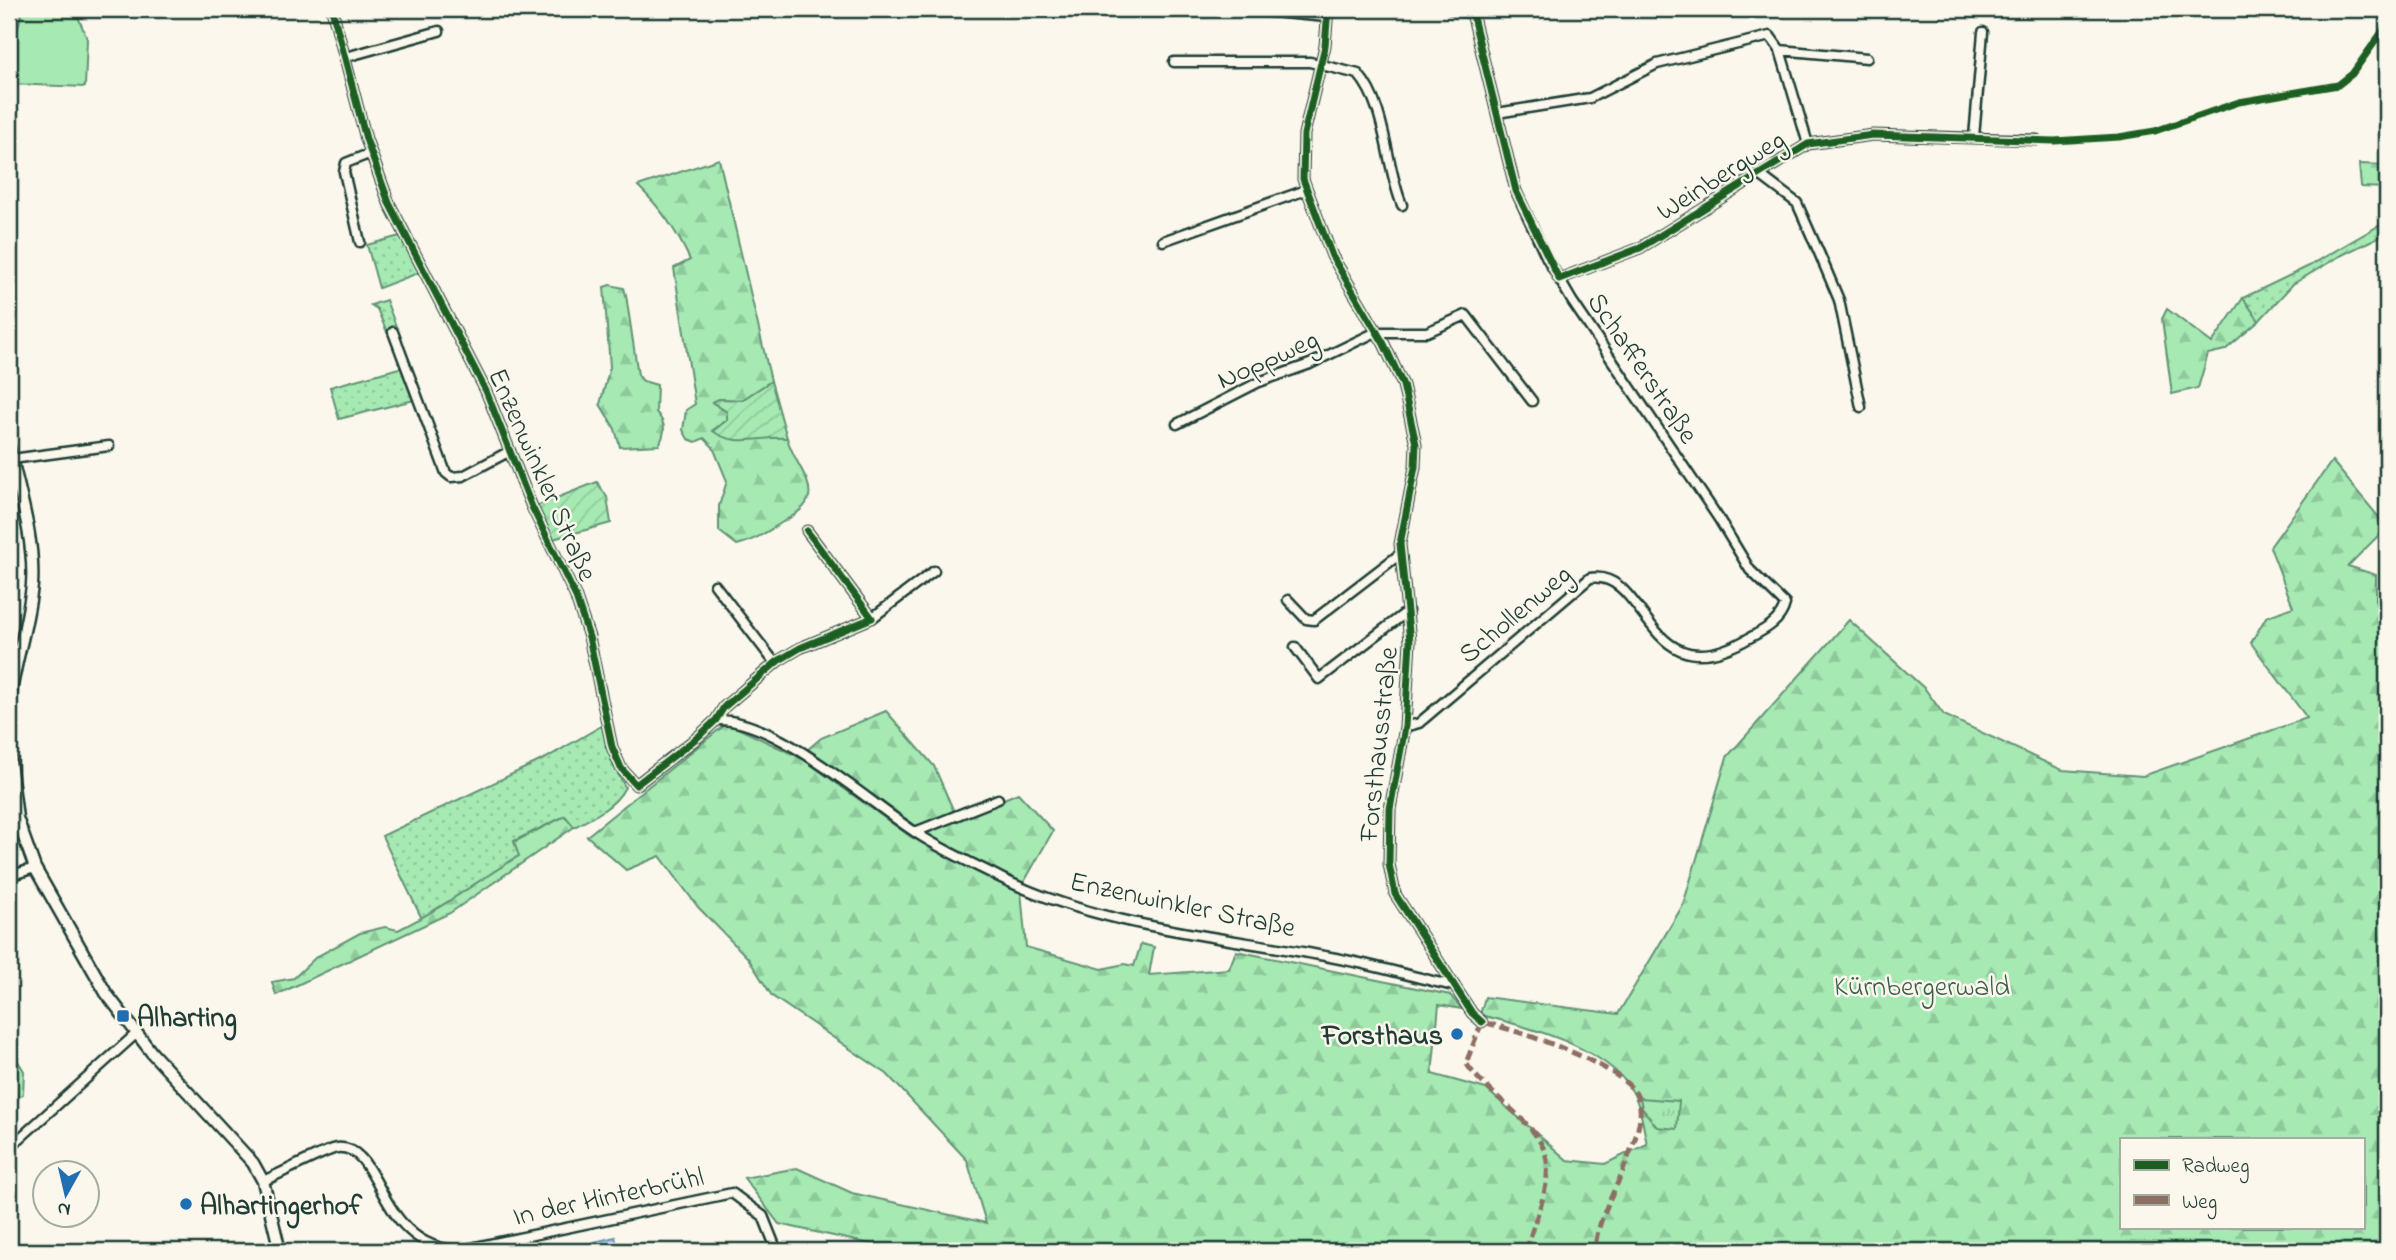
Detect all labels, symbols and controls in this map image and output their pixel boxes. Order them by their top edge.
street label: Weinbergweg [1649,121,1794,233]
street label: Schafferstraße [1575,285,1707,453]
street label: Noppweg [1211,321,1326,402]
street label: Enzenwinkler Straße [475,362,606,589]
street label: Schollenweg [1451,556,1582,675]
street label: Forsthausstraße [1350,644,1411,845]
street label: Enzenwinkler Straße [1066,862,1299,950]
park label: Kürnbergerwald [1834,968,2010,1009]
place label: Alharting [137,999,237,1041]
marker: Alharting [115,1008,131,1024]
place label: Forsthaus [1320,1017,1443,1058]
marker: Forsthaus [1449,1026,1465,1042]
legend [2120,1138,2364,1228]
text: Radweg [2182,1152,2249,1184]
north arrow [32,1158,102,1228]
street label: In der Hinterbrühl [509,1158,708,1239]
place label: Alhartingerhof [200,1187,363,1229]
text: Weg [2182,1188,2217,1220]
text: N [56,1194,72,1223]
marker: Alhartingerhof [178,1196,194,1212]

